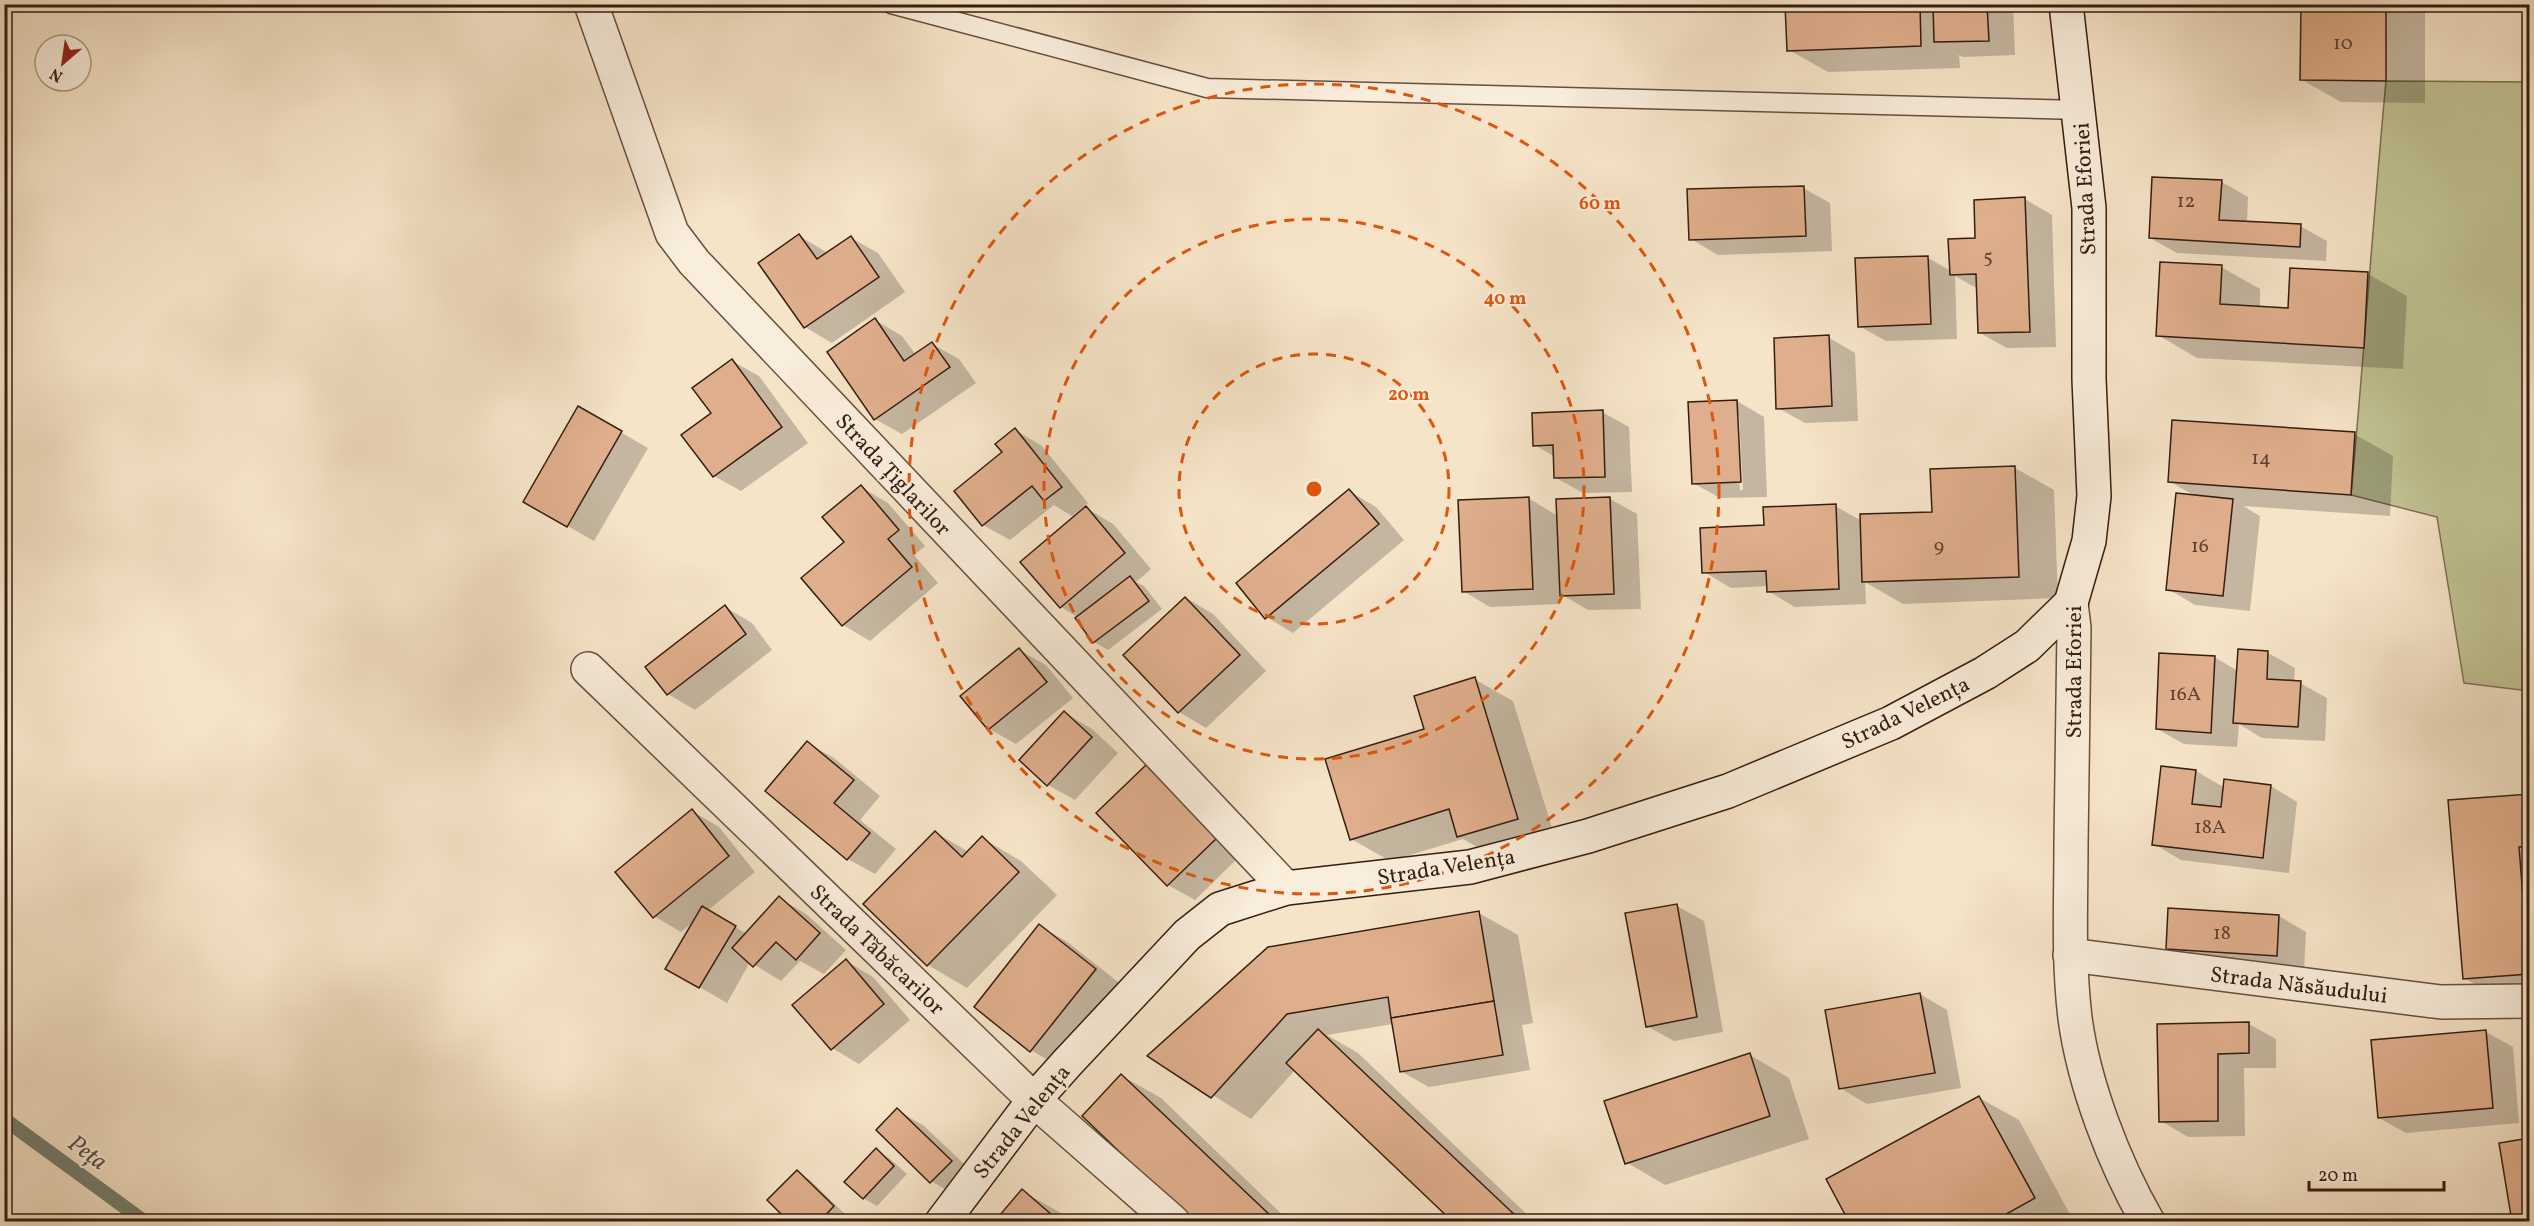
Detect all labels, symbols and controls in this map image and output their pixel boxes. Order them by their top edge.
house number: 10 [2333,30,2353,58]
north arrow [33,33,93,93]
text: N [46,62,67,87]
street label: Strada Eforiei [2068,122,2105,256]
house number: 12 [2177,188,2195,216]
text: 60 m [1579,192,1621,217]
house number: 5 [1983,244,1993,272]
text: 40 m [1484,287,1526,312]
text: 20 m [1388,383,1430,408]
street label: Strada Țiglarilor [827,407,957,544]
house number: 14 [2251,445,2271,473]
centre of rings [1304,479,1324,499]
house number: 9 [1934,533,1944,561]
house number: 16 [2191,533,2209,561]
street label: Strada Eforiei [2060,605,2091,739]
street label: Strada Velența [1837,670,1976,759]
house number: 16A [2169,681,2201,709]
house number: 18A [2194,814,2226,842]
street label: Strada Velența [1375,842,1518,895]
street label: Strada Tăbăcarilor [802,878,951,1023]
house number: 18 [2213,920,2231,948]
street label: Strada Năsăudului [2208,960,2389,1013]
street label: Strada Velența [967,1059,1079,1186]
water label: Peța [60,1128,114,1180]
scale bar [2309,1154,2444,1192]
text: 20 m [2318,1164,2358,1189]

